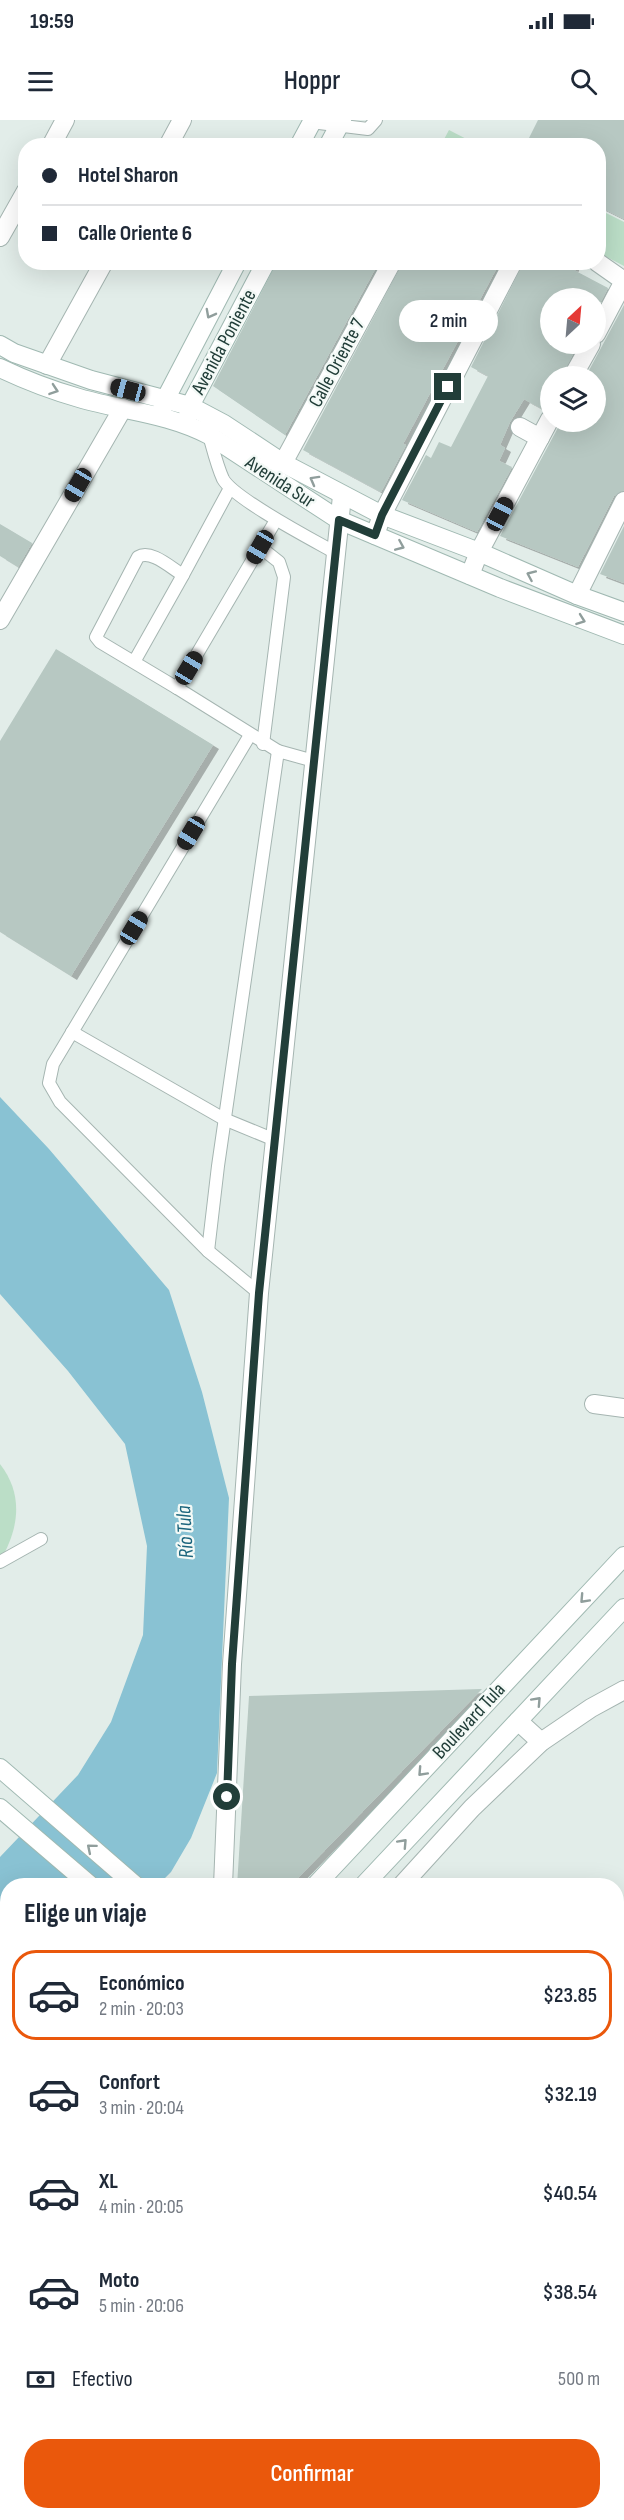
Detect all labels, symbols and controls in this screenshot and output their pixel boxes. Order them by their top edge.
text: 19:59 [30,8,74,35]
icon: menu [24,65,57,98]
text: Hoppr [284,65,340,97]
icon: search [567,65,600,98]
text: Hotel Sharon [78,162,178,189]
text: Calle Oriente 6 [78,220,192,247]
street label: Avenida Poniente [186,286,262,399]
north arrow [540,288,606,354]
map controls [540,288,606,432]
callout: 2 min [398,300,498,342]
one-way arrow [206,308,217,319]
text: 2 min [430,309,467,333]
street label: Calle Oriente 7 [304,315,370,411]
button: layers [540,366,606,432]
route end [434,373,461,400]
car [108,377,148,403]
one-way arrow [48,383,59,395]
street label: Avenida Sur [240,450,319,513]
car [61,465,95,505]
one-way arrow [310,476,320,487]
car [484,494,516,534]
car [243,527,277,567]
one-way arrow [394,539,405,551]
one-way arrow [526,570,537,582]
one-way arrow [574,613,585,625]
car [172,648,206,688]
car [174,813,208,853]
car [117,908,151,948]
water label: Río Tula [171,1504,199,1559]
one-way arrow [580,1592,591,1602]
street label: Boulevard Tula [428,1678,510,1764]
one-way arrow [529,1697,540,1708]
one-way arrow [418,1764,429,1775]
route start [213,1783,240,1810]
one-way arrow [396,1839,407,1850]
one-way arrow [87,1844,98,1855]
text: Elige un viaje [24,1898,147,1930]
icon: car [27,1968,81,2022]
text: Económico [99,1970,185,1997]
text: $23.85 [543,1982,597,2009]
text: 2 min · 20:03 [99,1997,184,2021]
icon: car [27,2067,81,2121]
text: Confort [99,2069,160,2096]
text: $32.19 [544,2081,597,2108]
text: 3 min · 20:04 [99,2096,184,2120]
icon: car [27,2166,81,2220]
text: XL [99,2168,118,2195]
text: $40.54 [543,2180,597,2207]
text: 4 min · 20:05 [99,2195,184,2219]
icon: car [27,2265,81,2319]
text: Moto [99,2267,139,2294]
text: $38.54 [542,2279,597,2306]
text: 5 min · 20:06 [99,2294,184,2318]
icon: cash [24,2363,57,2396]
text: Efectivo [72,2366,133,2393]
text: 500 m [558,2367,600,2391]
button: Confirmar [24,2439,600,2508]

